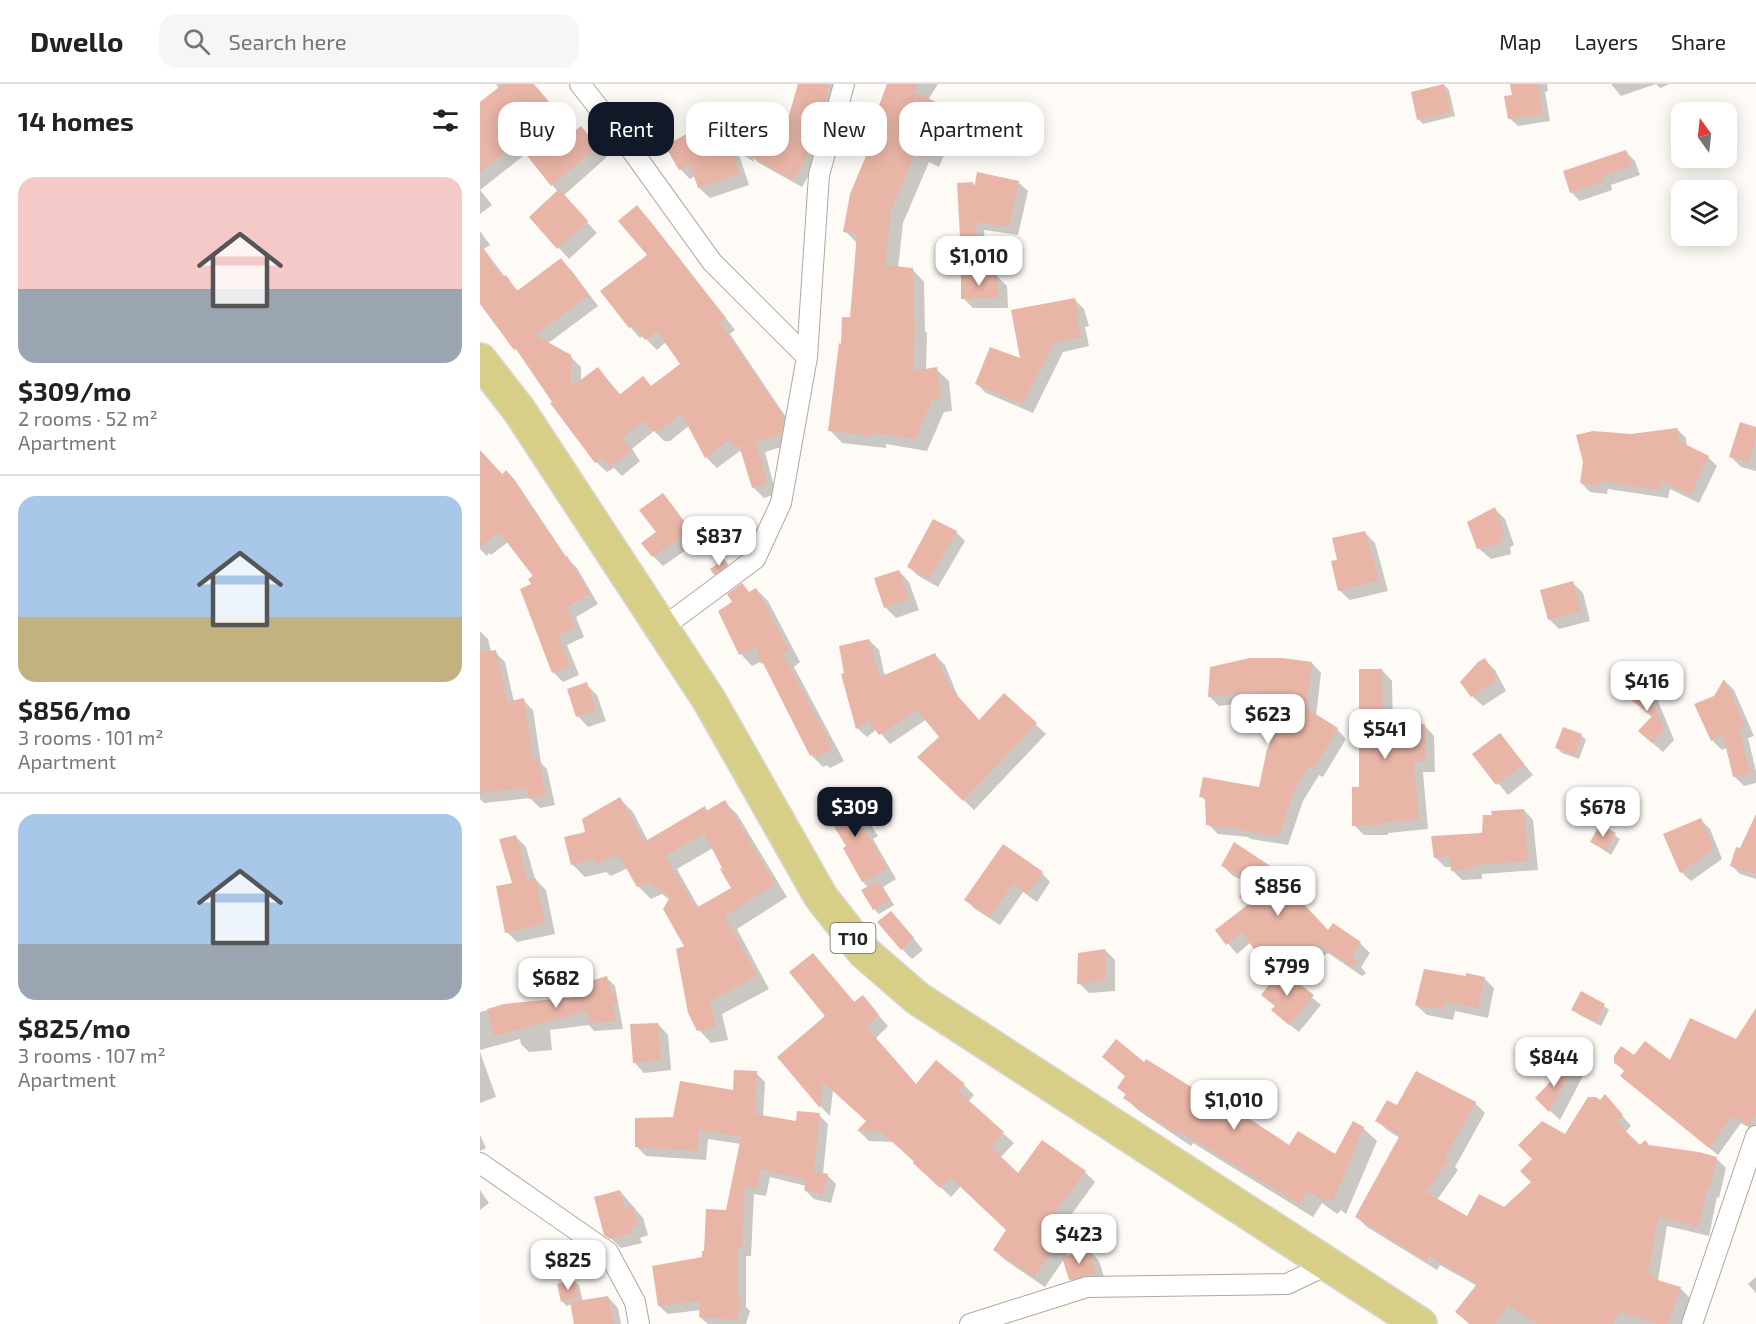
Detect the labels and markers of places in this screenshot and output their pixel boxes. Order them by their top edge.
pin: $1,010 [930,236,1028,287]
pin: $837 [683,516,755,567]
pin: $416 [1611,661,1683,712]
pin: $623 [1232,694,1304,745]
pin: $541 [1349,709,1421,760]
pin: $309 [819,787,891,838]
pin: $678 [1567,787,1639,838]
pin: $856 [1242,866,1314,917]
pin: $799 [1251,946,1323,997]
pin: $682 [520,958,592,1009]
pin: $844 [1518,1037,1590,1088]
pin: $1,010 [1185,1080,1283,1131]
pin: $423 [1043,1214,1115,1265]
pin: $825 [532,1240,604,1291]

